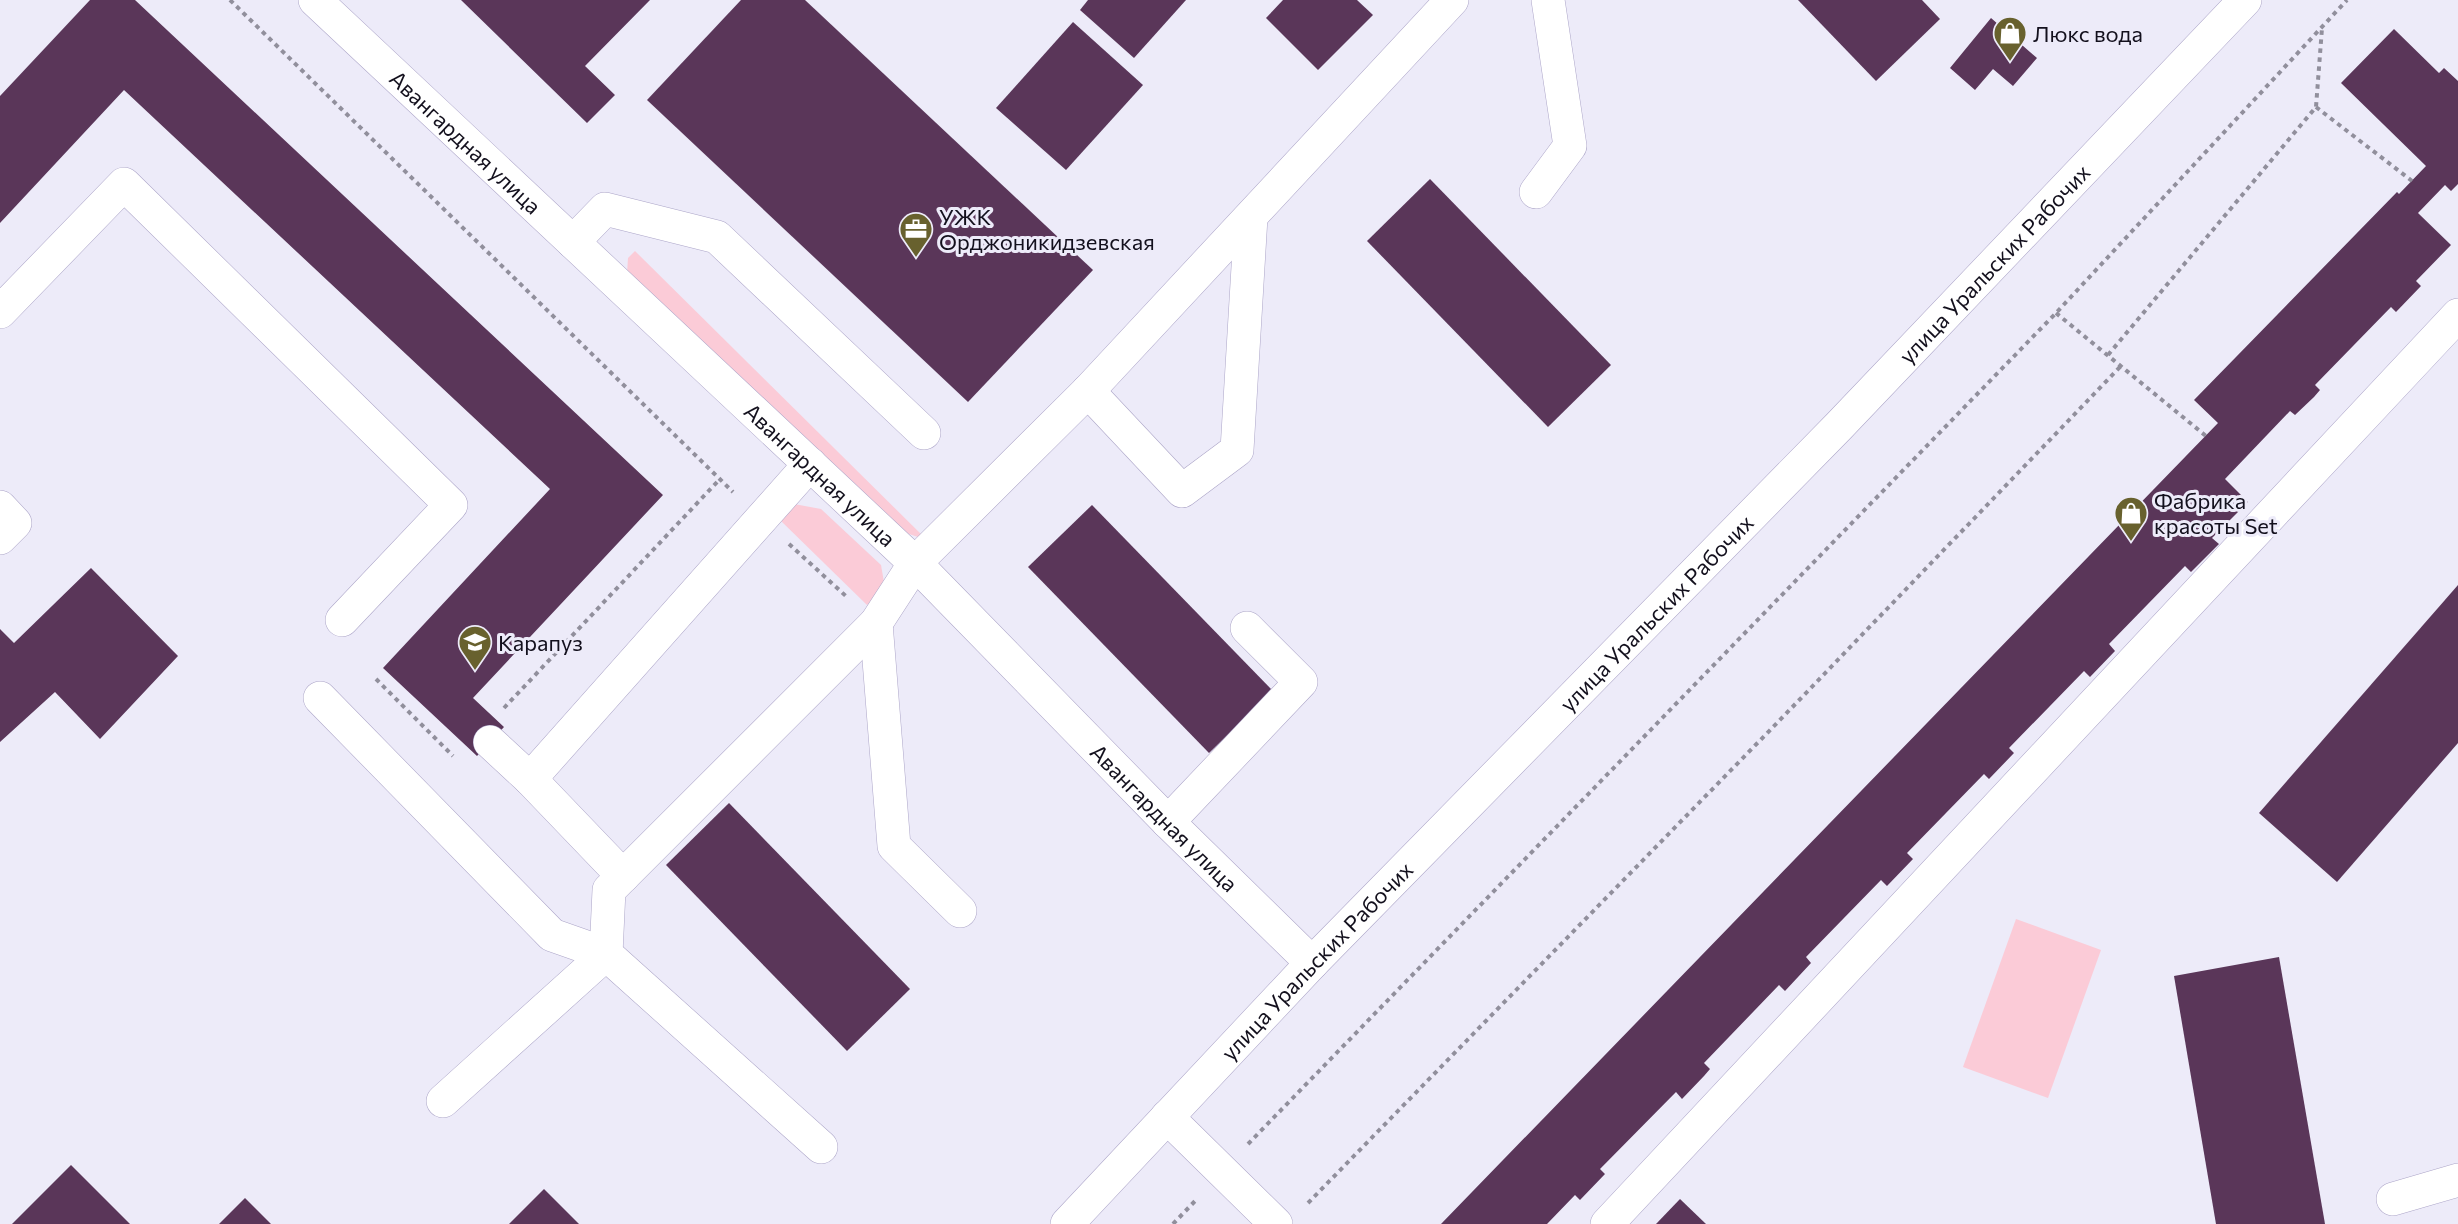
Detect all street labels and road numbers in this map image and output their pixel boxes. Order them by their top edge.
street label: Авангардная улица [385,64,547,219]
street label: улица Уральских Рабочих [1893,158,2095,369]
street label: Авангардная улица [739,397,902,552]
street label: улица Уральских Рабочих [1553,508,1759,717]
street label: Авангардная улица [1085,738,1244,897]
street label: улица Уральских Рабочих [1215,855,1418,1065]

